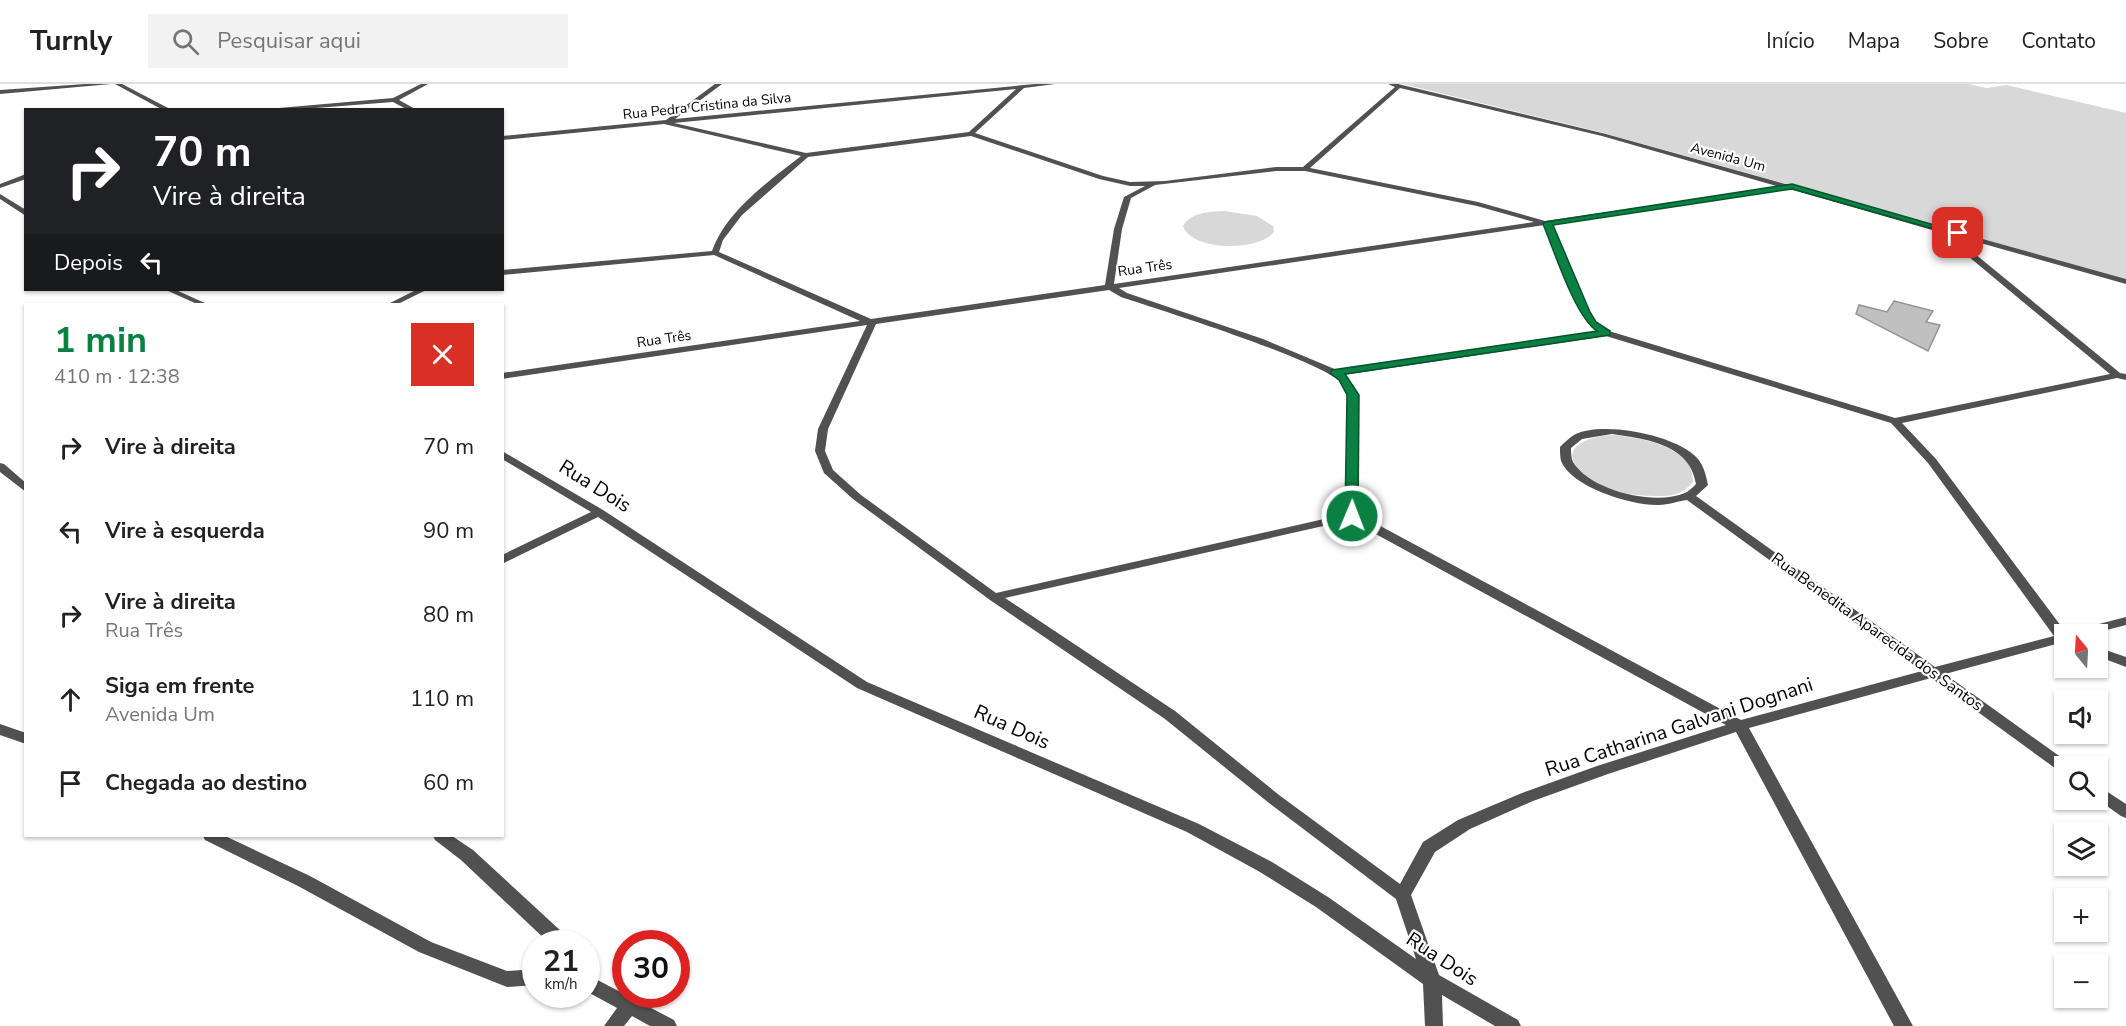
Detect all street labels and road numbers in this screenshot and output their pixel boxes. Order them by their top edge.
street label: Rua Pedra Cristina da Silva [622,88,792,124]
street label: Avenida Um [1688,138,1768,176]
street label: Rua Três [1117,255,1174,281]
street label: Rua Três [636,326,693,352]
street label: Rua Dois [554,453,636,519]
street label: Rua Benedita Aparecida dos Santos [1767,548,1987,716]
street label: Rua Catharina Galvani Dognani [1542,671,1816,783]
street label: Rua Dois [970,698,1054,756]
street label: Rua Dois [1401,926,1483,992]

